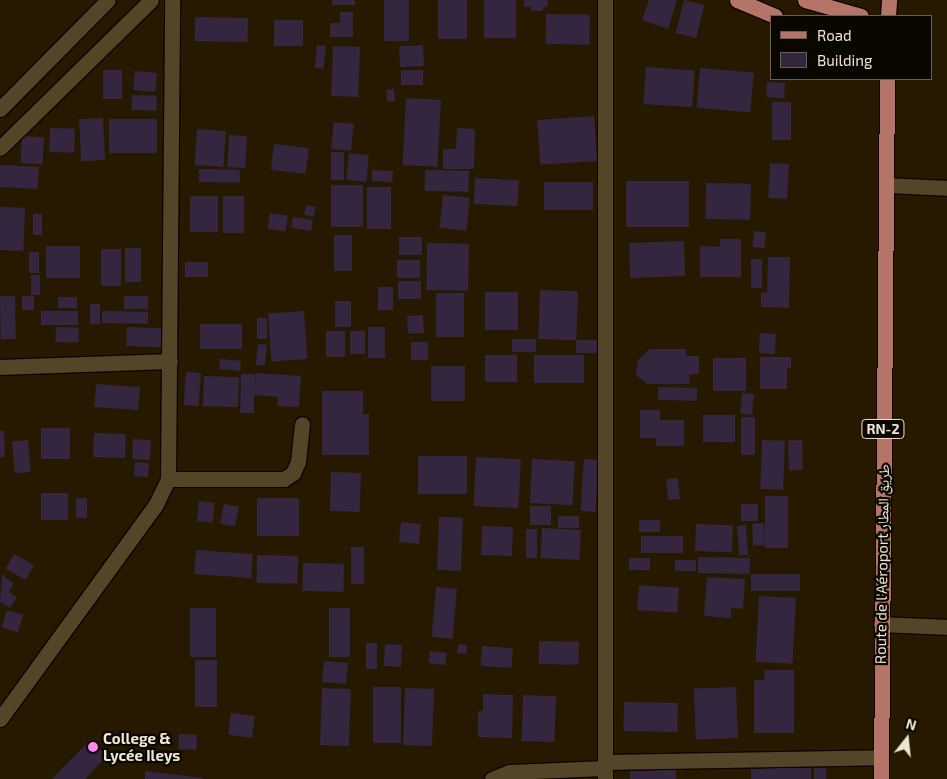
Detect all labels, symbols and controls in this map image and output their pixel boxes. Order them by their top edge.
legend [770,15,932,80]
text: Road [817,26,852,44]
text: Building [817,51,872,69]
road number: RN-2 [860,418,906,440]
street label: Route de l'Aéroport طريق المطار [871,464,893,664]
north arrow [882,714,932,764]
text: N [904,715,918,734]
place label: College & Lycée Ileys [103,729,180,764]
marker: College & Lycée Ileys [87,741,99,753]

